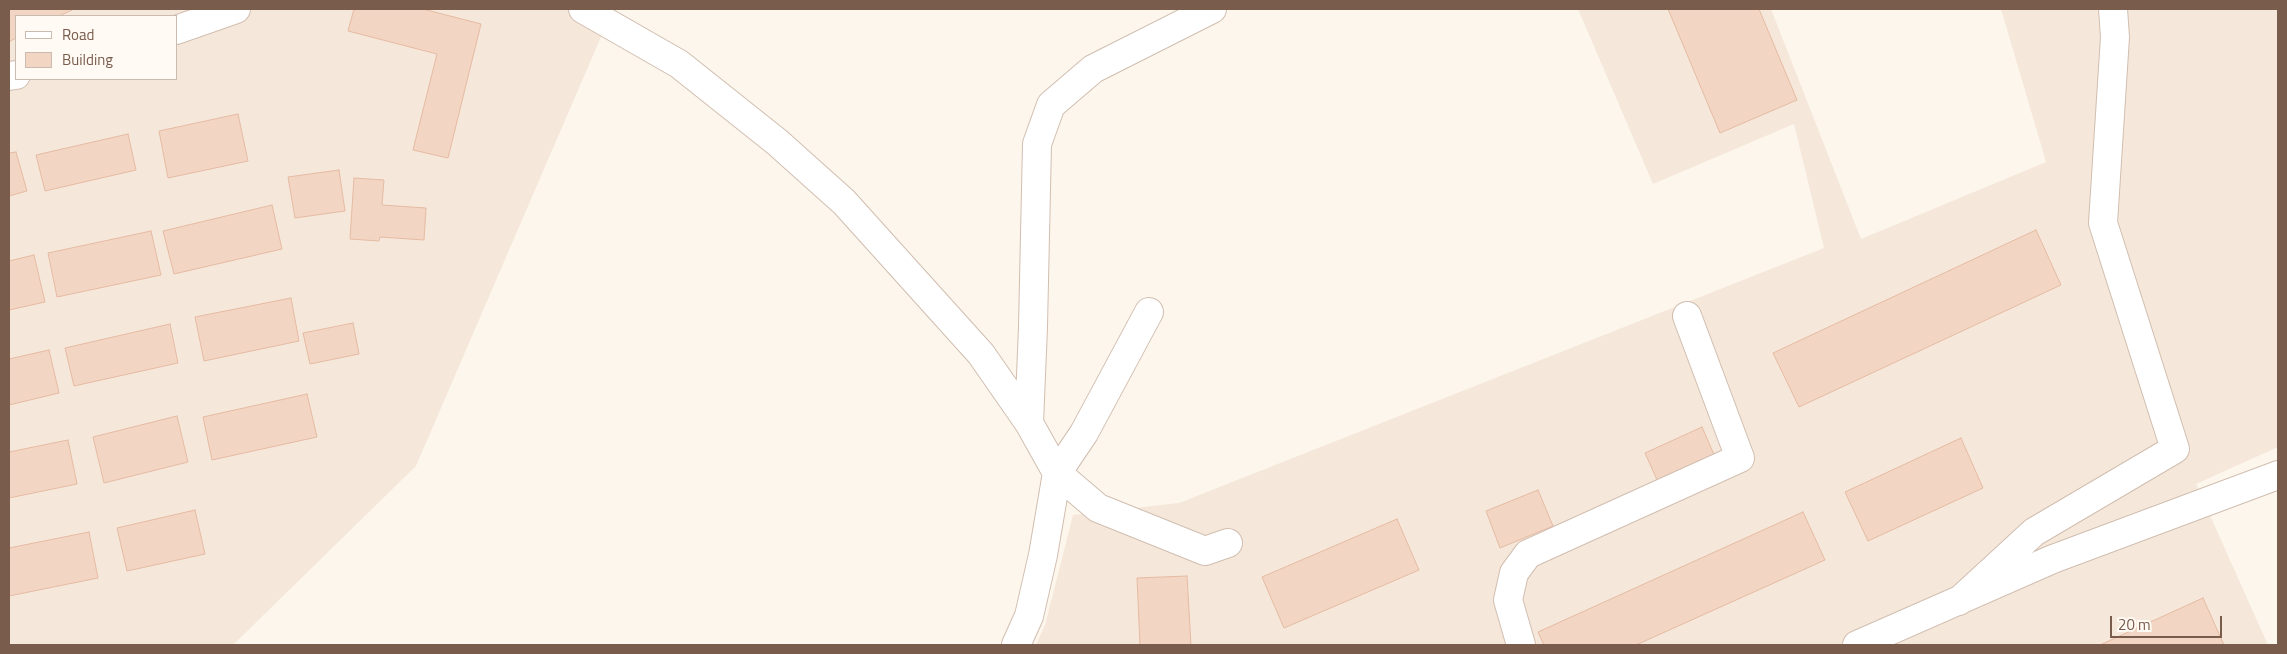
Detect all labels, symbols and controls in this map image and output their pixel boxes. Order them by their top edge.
legend [15,15,178,80]
text: Road [62,23,94,46]
text: Building [62,48,113,71]
scale bar [2112,606,2224,638]
text: 20 m [2118,613,2151,636]

